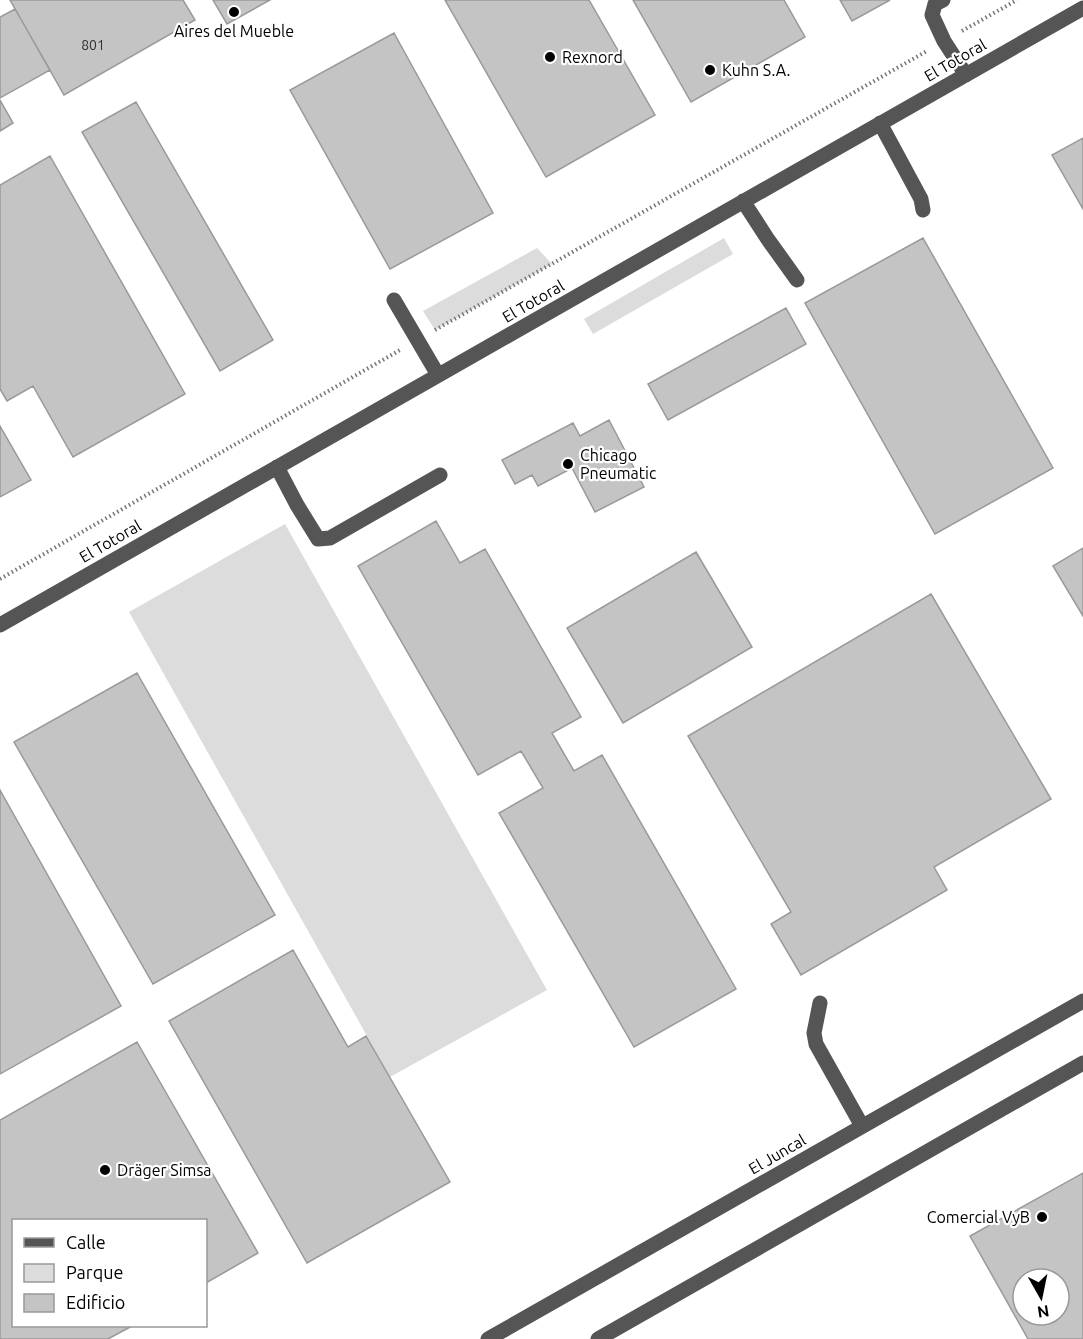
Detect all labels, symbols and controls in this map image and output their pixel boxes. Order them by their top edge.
marker: Aires del Mueble [227,5,241,19]
place label: Aires del Mueble [174,22,294,40]
street label: El Totoral [921,35,989,85]
house number: 801 [81,37,105,53]
place label: Rexnord [562,48,623,66]
marker: Rexnord [543,50,557,64]
place label: Kuhn S.A. [722,61,790,79]
marker: Kuhn S.A. [703,63,717,77]
street label: El Totoral [499,276,567,326]
place label: Chicago Pneumatic [580,446,657,482]
marker: Chicago Pneumatic [561,457,575,471]
street label: El Totoral [76,516,144,566]
street label: El Juncal [745,1131,809,1177]
place label: Dräger Simsa [117,1161,212,1179]
marker: Dräger Simsa [98,1163,112,1177]
place label: Comercial VyB [927,1208,1030,1226]
marker: Comercial VyB [1035,1210,1049,1224]
legend [12,1219,207,1327]
text: Calle [66,1232,106,1252]
text: Parque [66,1262,123,1282]
north arrow [1011,1267,1071,1327]
text: Edificio [66,1292,125,1312]
text: N [1036,1302,1051,1322]

